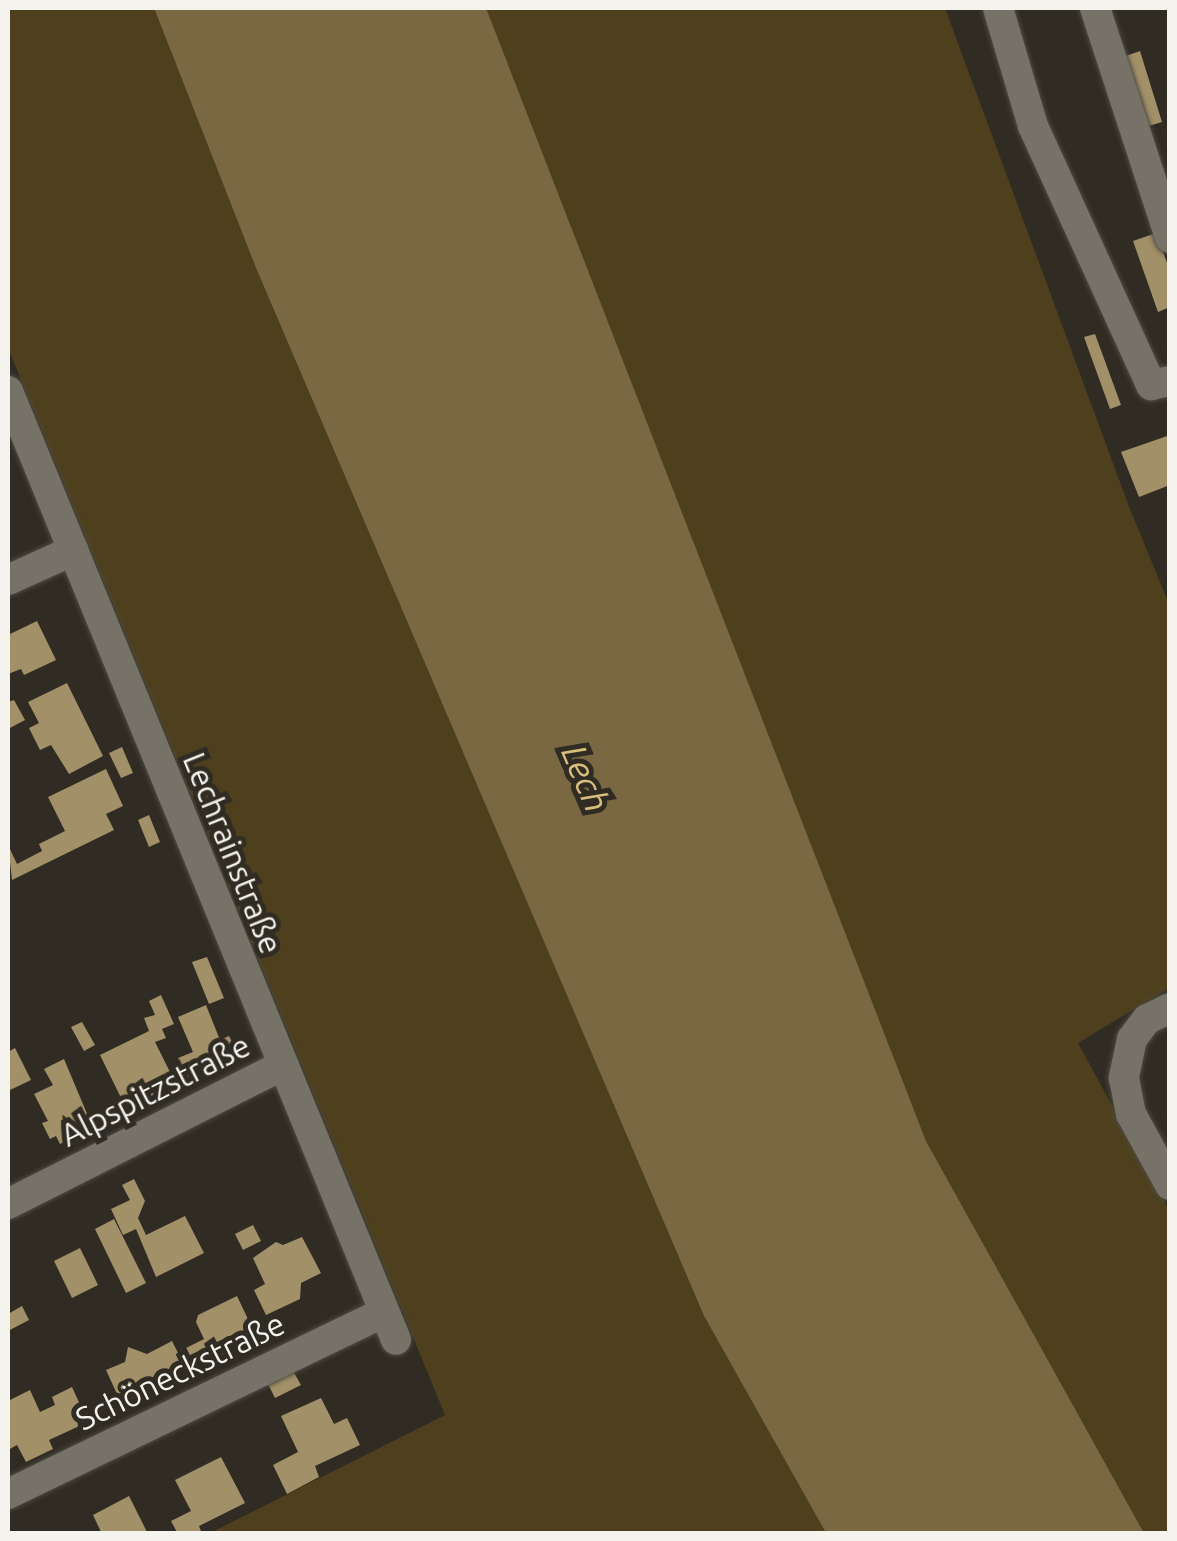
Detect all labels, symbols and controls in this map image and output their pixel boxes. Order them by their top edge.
water label: Lech [553,738,619,818]
street label: Lechrainstraße [175,747,291,959]
street label: Alpspitzstraße [54,1026,256,1154]
street label: Schöneckstraße [69,1304,291,1438]

